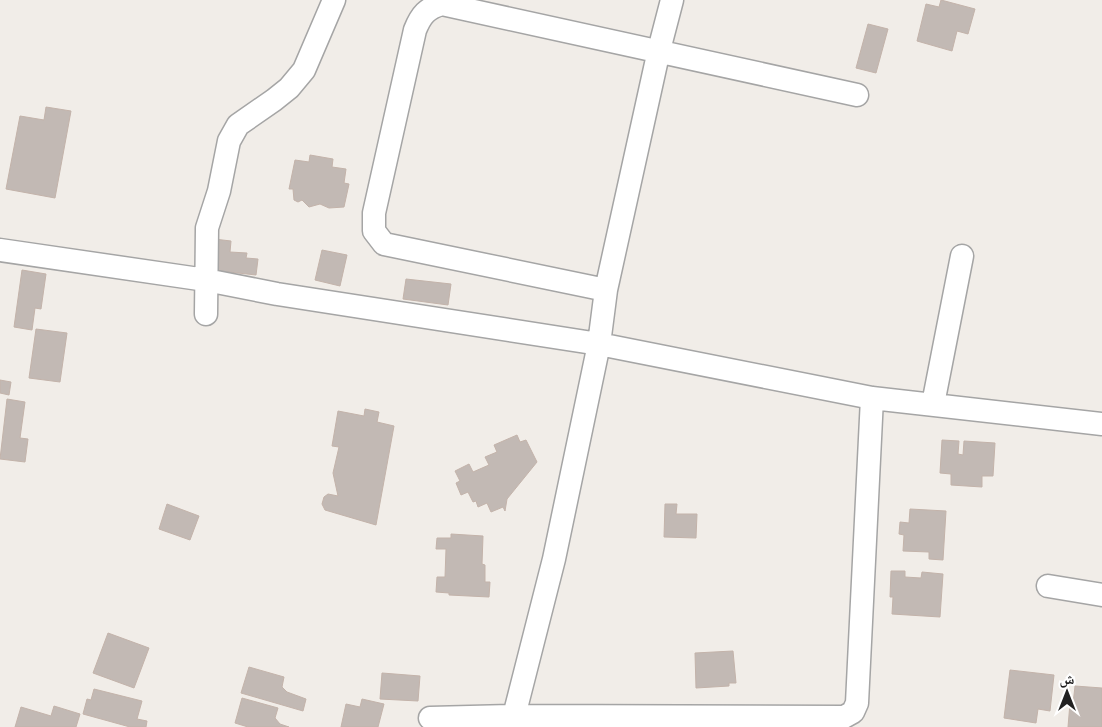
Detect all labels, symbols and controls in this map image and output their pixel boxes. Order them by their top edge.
north arrow [1042,667,1092,717]
text: ش [1060,673,1075,688]

